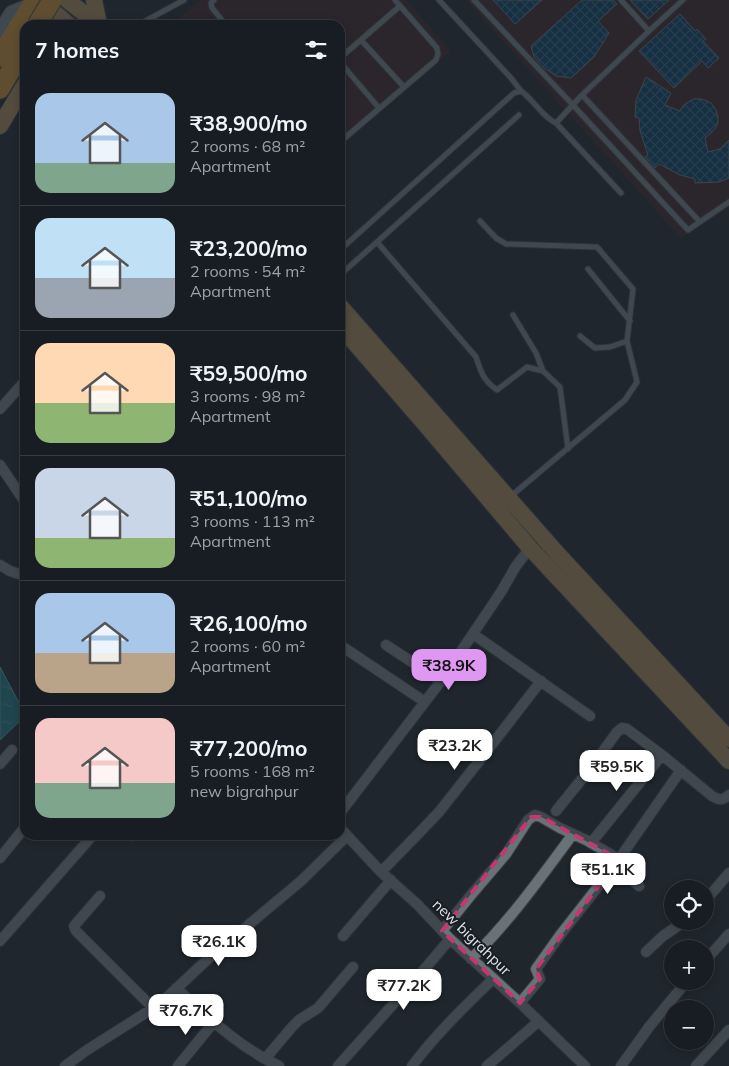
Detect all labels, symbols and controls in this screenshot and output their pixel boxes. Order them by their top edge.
icon: filters [302,36,330,64]
text: 7 homes [35,37,119,63]
text: ₹38,900/mo [190,110,308,136]
icon: home [75,113,135,173]
text: 2 rooms · 68 m² [190,136,305,156]
text: Apartment [190,156,271,176]
text: ₹23,200/mo [190,235,308,261]
icon: home [75,238,135,298]
text: 2 rooms · 54 m² [190,261,305,281]
text: Apartment [190,281,271,301]
text: ₹59,500/mo [190,360,308,386]
icon: home [75,363,135,423]
text: 3 rooms · 98 m² [190,386,305,406]
text: Apartment [190,406,271,426]
text: ₹51,100/mo [190,485,308,511]
icon: home [75,488,135,548]
text: 3 rooms · 113 m² [190,511,315,531]
text: Apartment [190,531,271,551]
text: ₹26,100/mo [190,610,308,636]
icon: home [75,613,135,673]
text: 2 rooms · 60 m² [190,636,305,656]
pin: ₹38.9K [408,648,490,691]
text: ₹38.9K [422,655,476,675]
text: Apartment [190,656,271,676]
pin: ₹23.2K [414,728,496,771]
text: ₹77,200/mo [190,735,308,761]
text: ₹23.2K [428,735,482,755]
icon: home [75,738,135,798]
pin: ₹59.5K [576,750,658,792]
text: ₹59.5K [590,756,644,776]
text: 5 rooms · 168 m² [190,761,315,781]
text: new bigrahpur [190,781,298,801]
pin: ₹51.1K [567,852,649,895]
text: ₹51.1K [581,859,635,879]
map controls [664,880,714,1050]
button: locate [664,880,714,930]
street label: new bigrahpur [429,895,516,980]
pin: ₹26.1K [178,924,260,967]
text: ₹26.1K [192,931,246,951]
button: + [664,940,714,990]
pin: ₹77.2K [363,968,445,1011]
text: ₹77.2K [377,975,431,995]
pin: ₹76.7K [145,994,227,1036]
text: ₹76.7K [159,1000,213,1020]
button: − [664,1000,714,1050]

